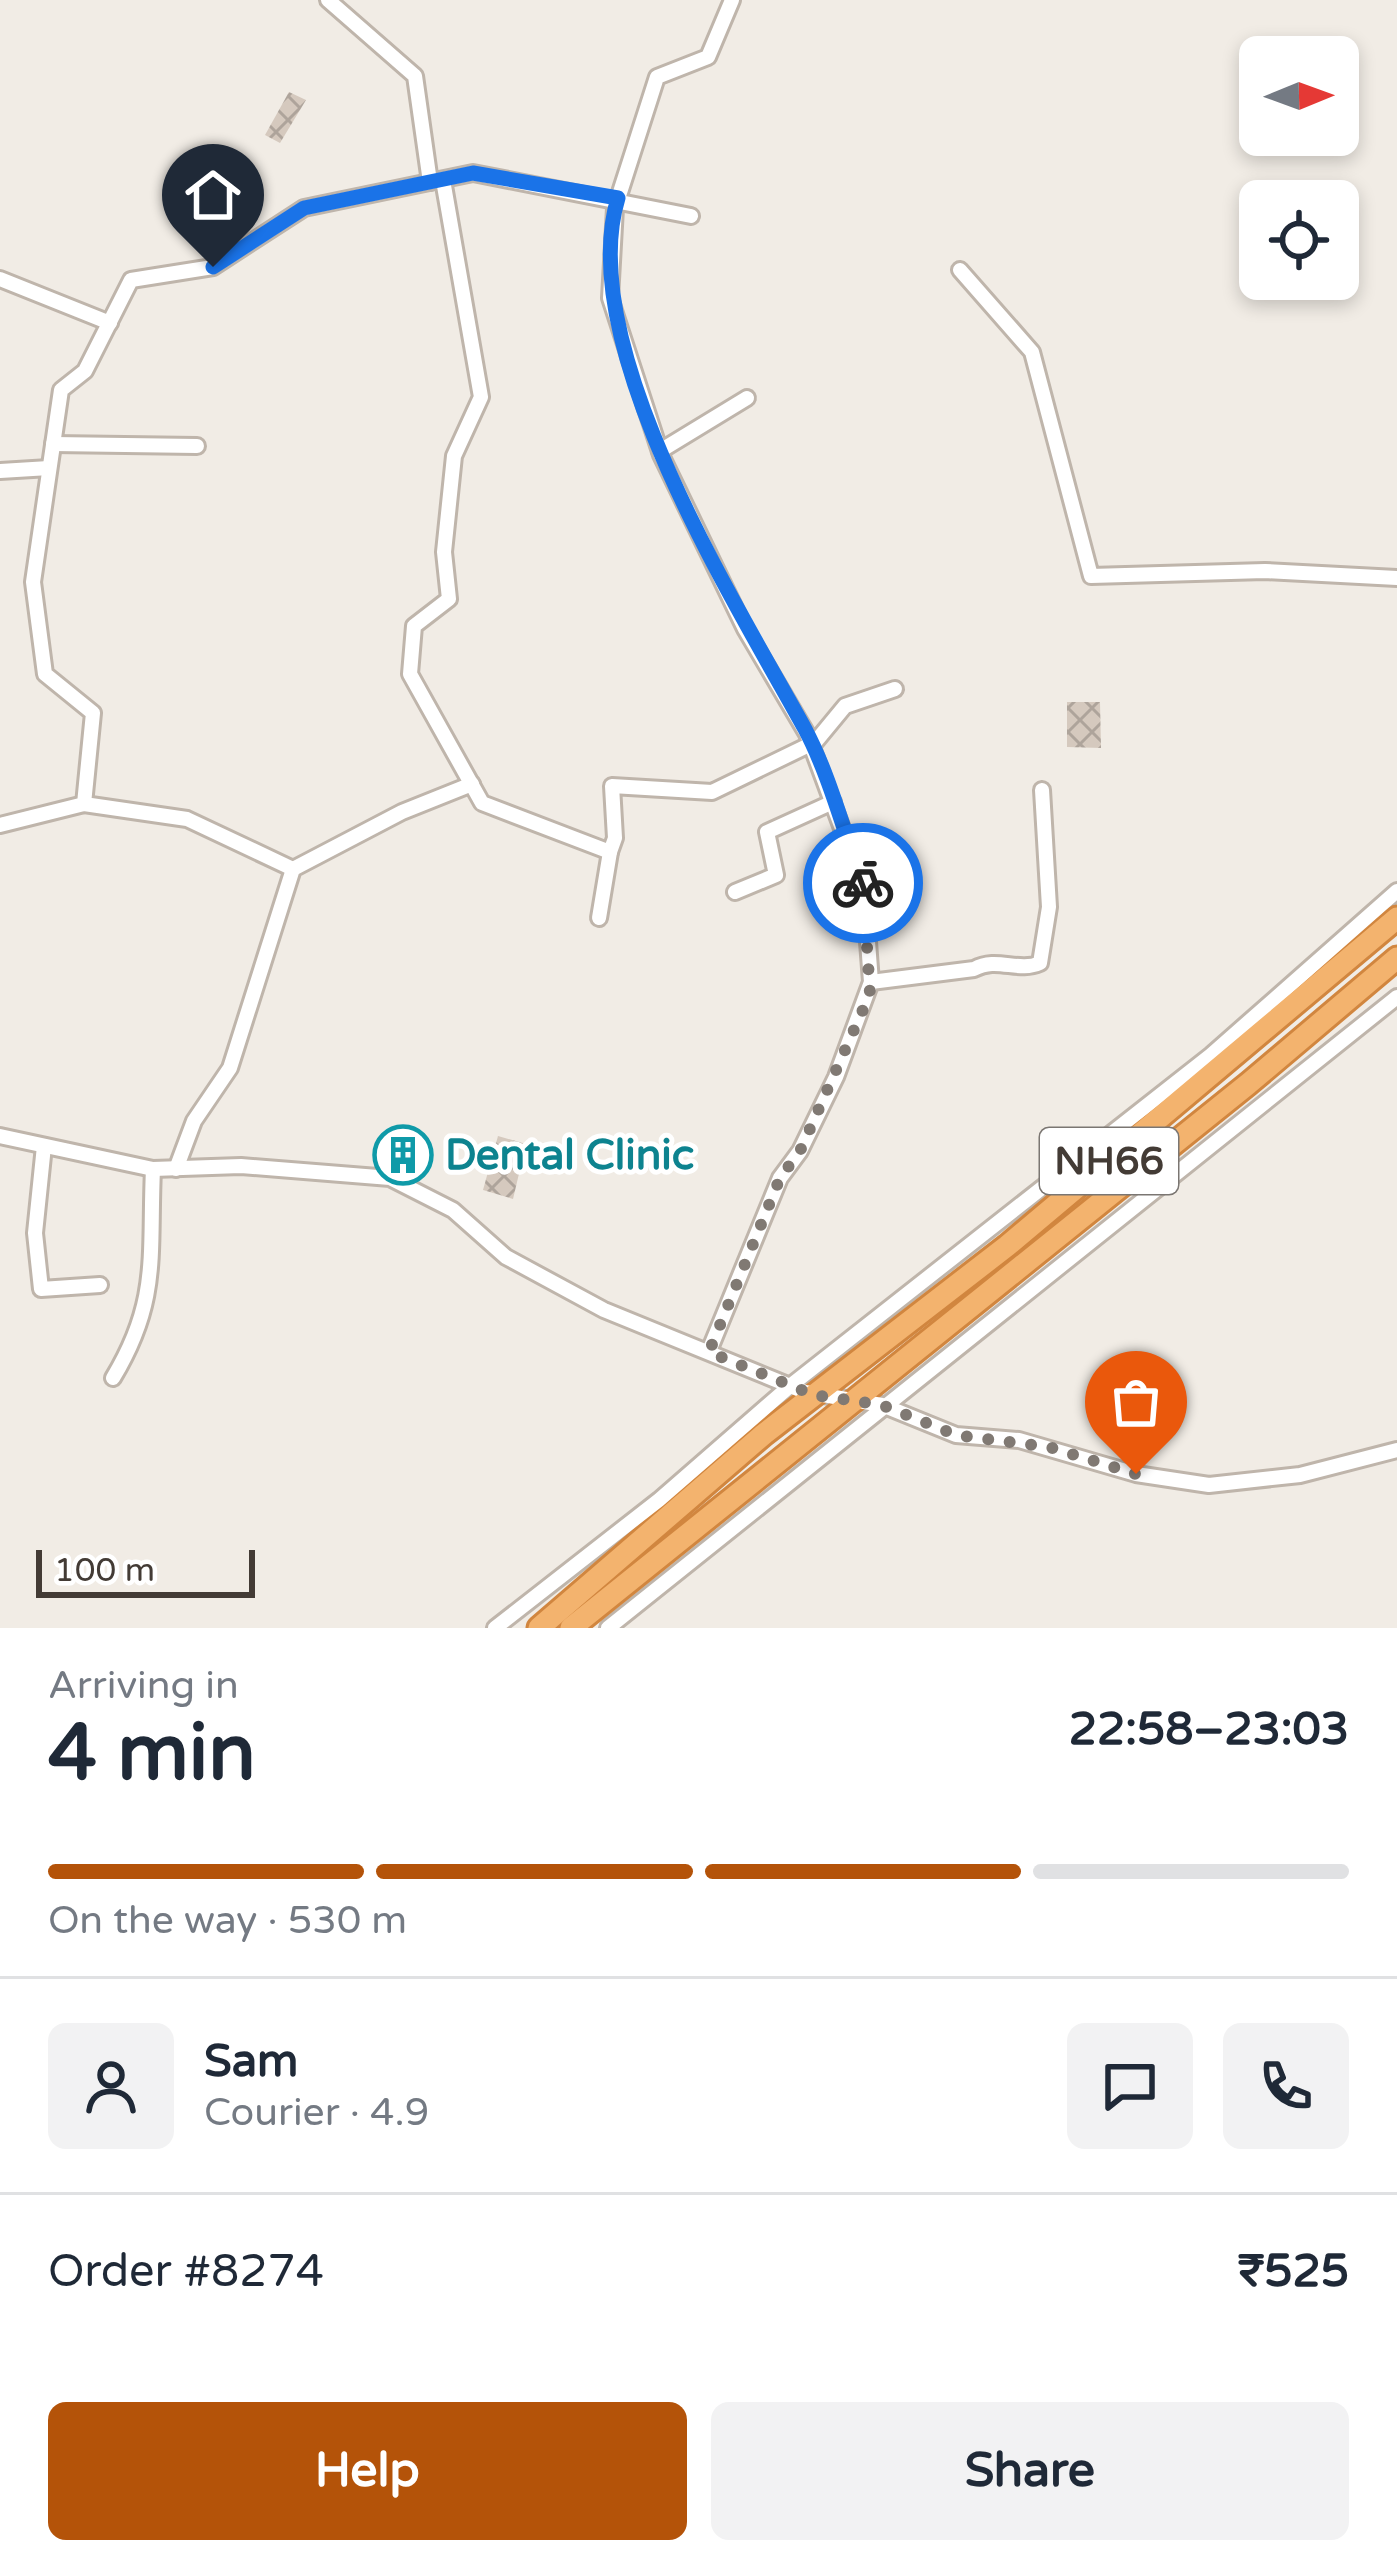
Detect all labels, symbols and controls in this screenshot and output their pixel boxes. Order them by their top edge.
north arrow [1239,36,1359,156]
map controls [1239,36,1359,300]
pin [162,144,264,267]
icon: home [180,162,246,228]
button: locate [1239,180,1359,300]
courier [803,823,923,943]
icon: bike [830,850,896,916]
building icon: Dental Clinic [372,1124,434,1186]
road number: NH66 [1040,1128,1178,1194]
place label: Dental Clinic [445,1130,694,1181]
pin [1085,1351,1187,1474]
icon: bag [1103,1369,1169,1435]
scale bar [36,1544,255,1597]
text: 100 m [54,1551,155,1590]
text: Arriving in [48,1662,239,1709]
text: 22:58–23:03 [1069,1703,1349,1757]
text: 4 min [48,1707,256,1801]
text: On the way · 530 m [48,1897,407,1944]
button: person [48,2023,174,2149]
button: chat [1067,2023,1193,2149]
button: phone [1223,2023,1349,2149]
text: Sam [204,2035,298,2089]
text: Courier · 4.9 [204,2089,429,2136]
text: Order #8274 [48,2245,324,2299]
text: ₹525 [1238,2245,1349,2299]
button: Help [48,2402,687,2540]
button: Share [711,2402,1349,2540]

